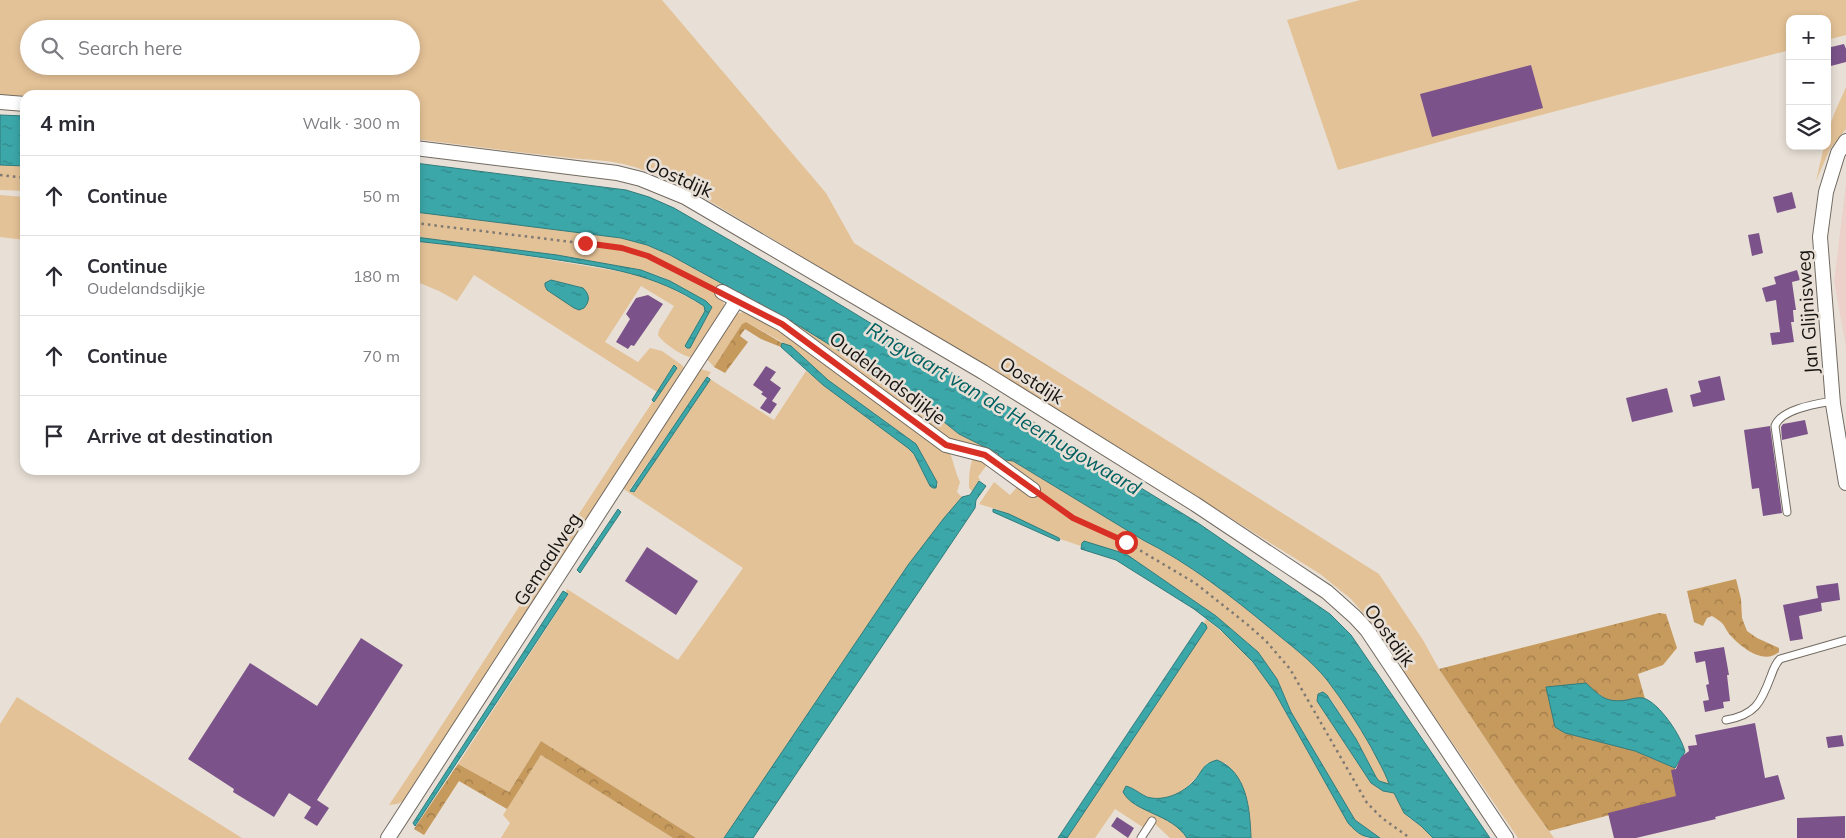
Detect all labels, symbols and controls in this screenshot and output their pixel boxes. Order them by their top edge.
map controls [1786,15,1831,150]
button: + [1786,15,1831,60]
search box [20,20,420,75]
icon: search [38,34,66,62]
text: Search here [78,36,182,60]
button: − [1786,60,1831,105]
button: layers [1786,105,1831,150]
text: 4 min [40,110,95,136]
text: Walk · 300 m [302,113,400,133]
street label: Oostdijk [641,151,717,203]
icon: ahead [40,182,68,210]
text: Continue [87,184,167,208]
text: 50 m [363,186,400,206]
route end [574,232,597,255]
street label: Jan Glijnisweg [1791,249,1823,375]
text: Continue [87,254,167,278]
icon: ahead [40,262,68,290]
text: 180 m [353,266,400,286]
text: Oudelandsdijkje [87,278,205,298]
water label: Ringvaart van de Heerhugowaard [862,316,1146,500]
street label: Oudelandsdijkje [825,326,951,430]
icon: ahead [40,342,68,370]
text: Continue [87,344,167,368]
text: 70 m [363,346,400,366]
street label: Oostdijk [995,351,1069,409]
icon: arrive [40,422,68,450]
text: Arrive at destination [87,424,273,448]
street label: Gemaalweg [508,508,586,610]
route start [1115,531,1138,554]
street label: Oostdijk [1359,599,1421,671]

